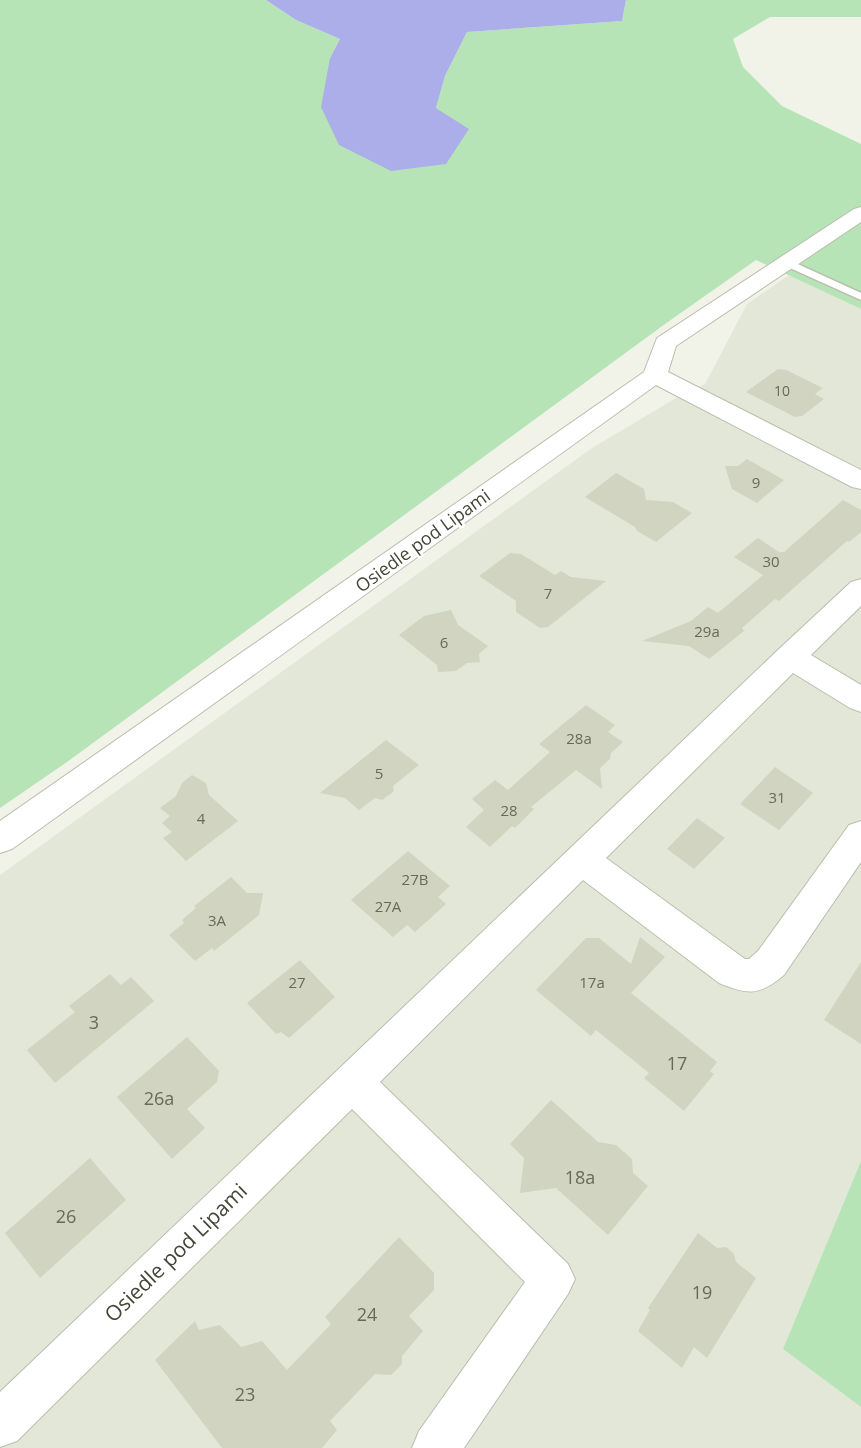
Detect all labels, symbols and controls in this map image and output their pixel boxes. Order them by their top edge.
house number: 10 [774,381,790,400]
house number: 9 [752,472,760,492]
street label: Osiedle pod Lipami [350,483,495,597]
house number: 30 [762,551,780,571]
house number: 7 [544,583,552,603]
house number: 29a [694,621,720,641]
house number: 6 [440,632,448,652]
house number: 28a [566,728,592,748]
house number: 5 [375,763,383,783]
house number: 31 [768,787,786,807]
house number: 28 [500,800,518,820]
house number: 4 [197,808,206,828]
house number: 27B [402,869,428,889]
house number: 27A [375,896,402,916]
house number: 3A [208,910,227,930]
house number: 27 [288,972,306,992]
house number: 17a [579,972,605,992]
house number: 3 [89,1010,99,1034]
house number: 17 [667,1051,687,1075]
house number: 26a [144,1086,174,1110]
house number: 18a [565,1165,595,1189]
street label: Osiedle pod Lipami [98,1177,253,1328]
house number: 26 [56,1204,76,1228]
house number: 19 [692,1280,712,1304]
house number: 24 [357,1302,377,1326]
house number: 23 [235,1382,255,1406]

